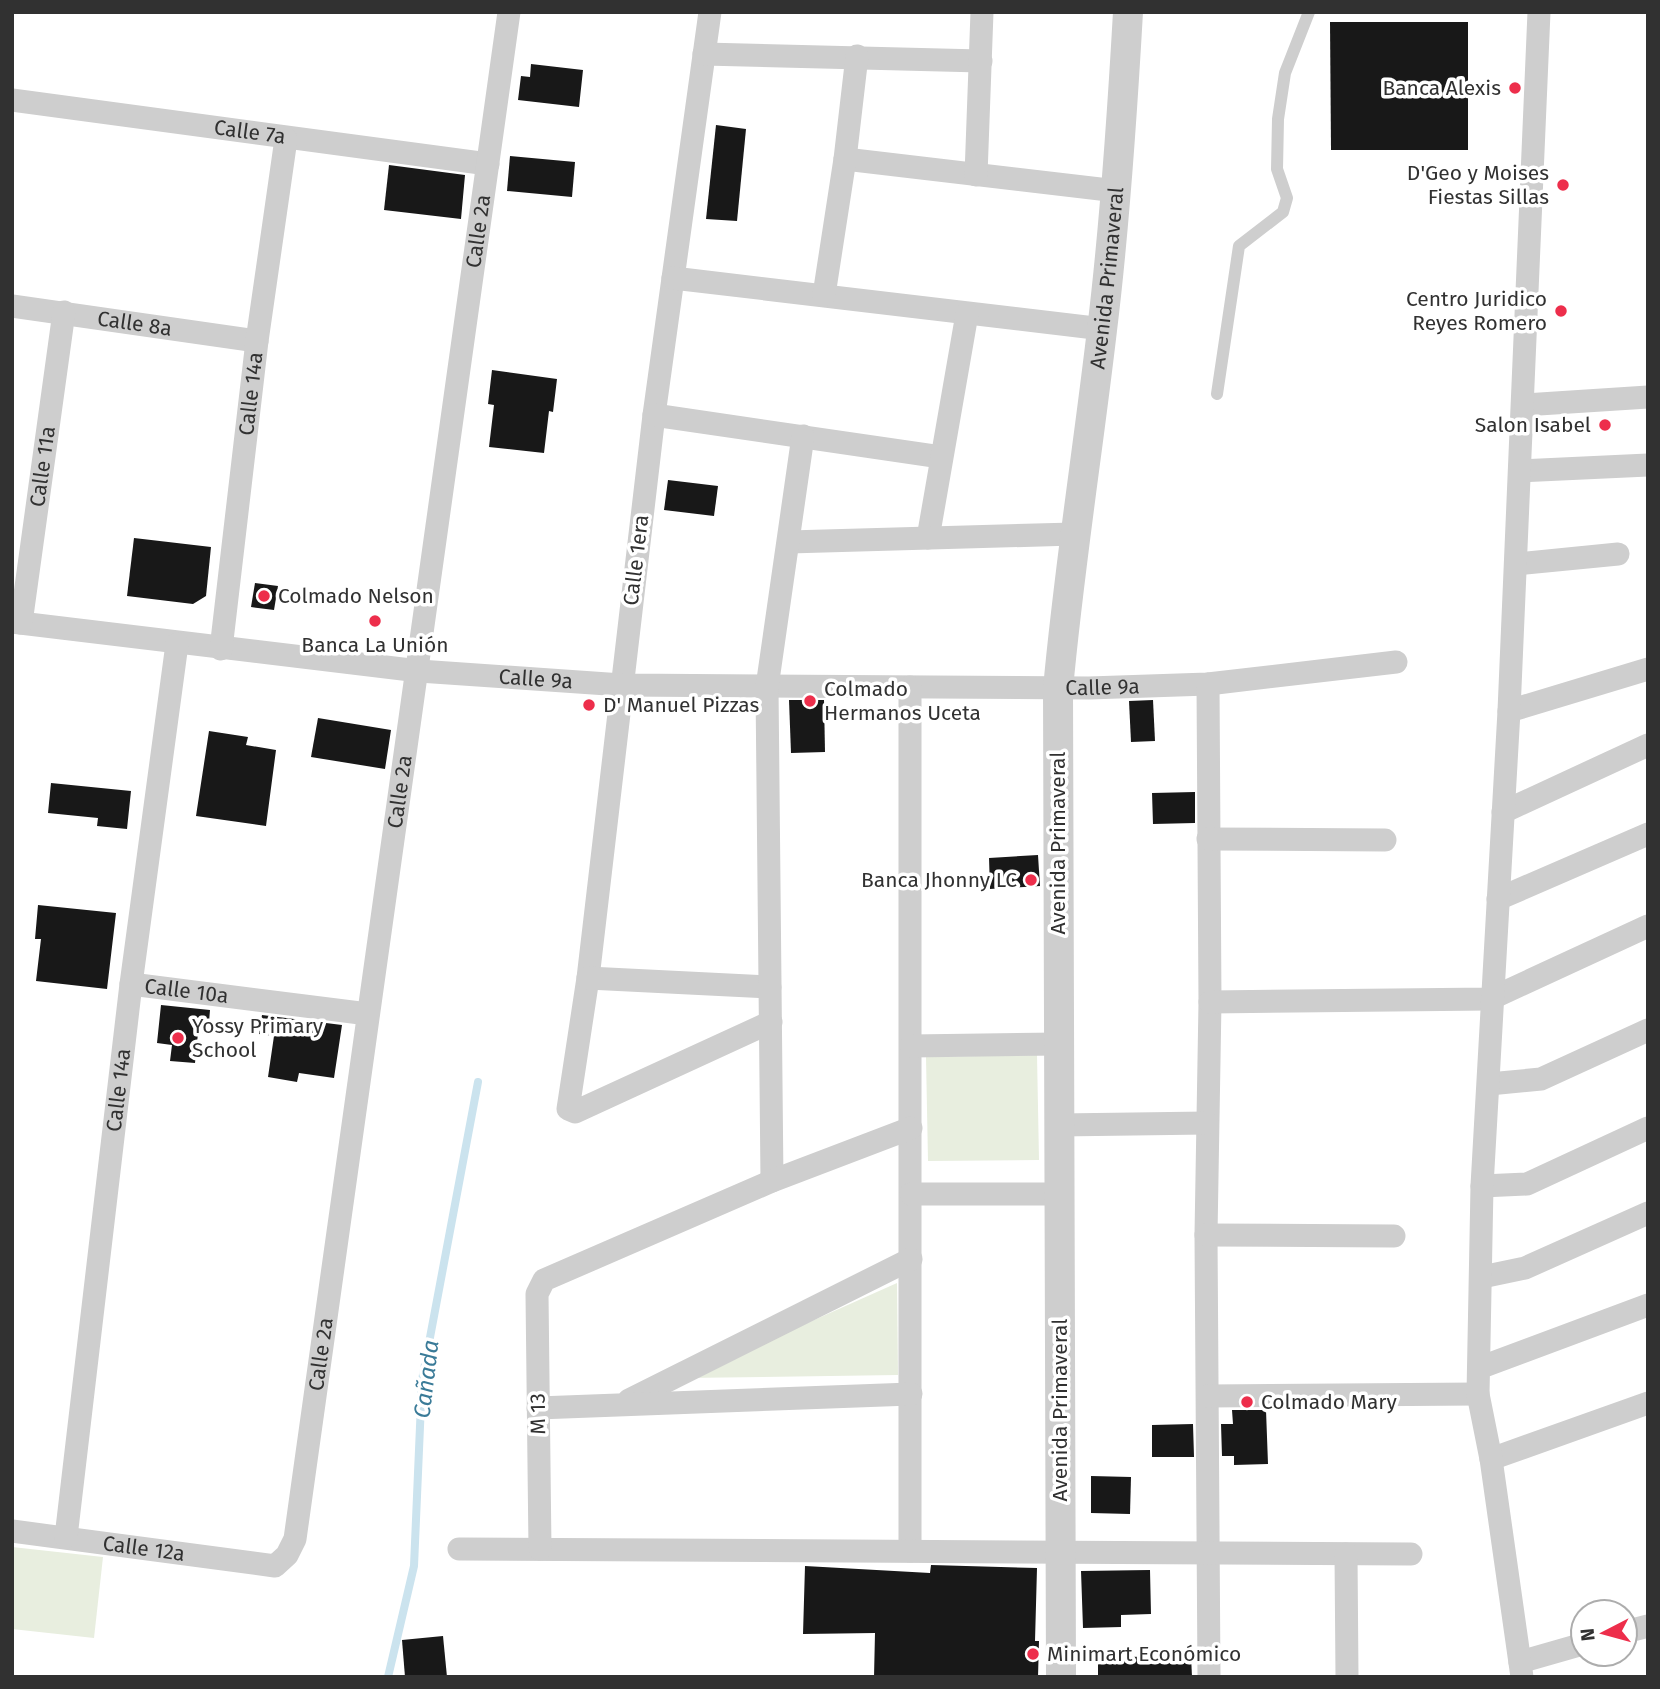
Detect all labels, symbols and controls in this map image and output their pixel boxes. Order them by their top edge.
place label: Banca Alexis [1382,75,1501,101]
marker: Banca Alexis [1507,80,1523,96]
street label: Calle 7a [212,114,287,150]
place label: D'Geo y Moises Fiestas Sillas [1407,160,1549,210]
marker: D'Geo y Moises Fiestas Sillas [1555,177,1571,193]
street label: Avenida Primaveral [1084,186,1129,371]
street label: Calle 2a [460,193,496,270]
place label: Centro Juridico Reyes Romero [1406,286,1547,336]
marker: Centro Juridico Reyes Romero [1553,303,1569,319]
street label: Calle 8a [96,305,174,342]
street label: Calle 14a [233,351,269,437]
place label: Salon Isabel [1475,412,1591,438]
marker: Salon Isabel [1597,417,1613,433]
street label: Calle 11a [24,424,61,509]
street label: Calle 1era [618,513,654,607]
place label: Colmado Nelson [278,583,434,609]
marker: Colmado Nelson [256,588,272,604]
marker: Banca La Unión [367,613,383,629]
place label: Banca La Unión [301,632,449,658]
street label: Calle 9a [498,664,574,695]
street label: Calle 9a [1065,673,1140,701]
place label: Colmado Hermanos Uceta [824,676,981,726]
place label: D' Manuel Pizzas [603,692,760,718]
marker: Colmado Hermanos Uceta [802,693,818,709]
marker: D' Manuel Pizzas [581,697,597,713]
street label: Avenida Primaveral [1045,752,1071,934]
street label: Calle 2a [382,754,418,830]
place label: Banca Jhonny LC [861,867,1017,893]
marker: Banca Jhonny LC [1023,872,1039,888]
street label: Calle 10a [143,973,230,1009]
place label: Yossy Primary School [192,1013,324,1063]
marker: Yossy Primary School [170,1030,186,1046]
street label: Calle 14a [101,1047,136,1133]
street label: Calle 2a [303,1316,339,1393]
street label: Avenida Primaveral [1047,1319,1073,1501]
water label: Cañada [407,1338,445,1420]
place label: Colmado Mary [1261,1389,1397,1415]
street label: M 13 [525,1393,551,1435]
marker: Colmado Mary [1239,1394,1255,1410]
street label: Calle 12a [101,1530,187,1567]
north arrow [1569,1598,1639,1668]
text: N [1575,1627,1600,1642]
place label: Minimart Económico [1047,1641,1241,1667]
marker: Minimart Económico [1025,1646,1041,1662]

